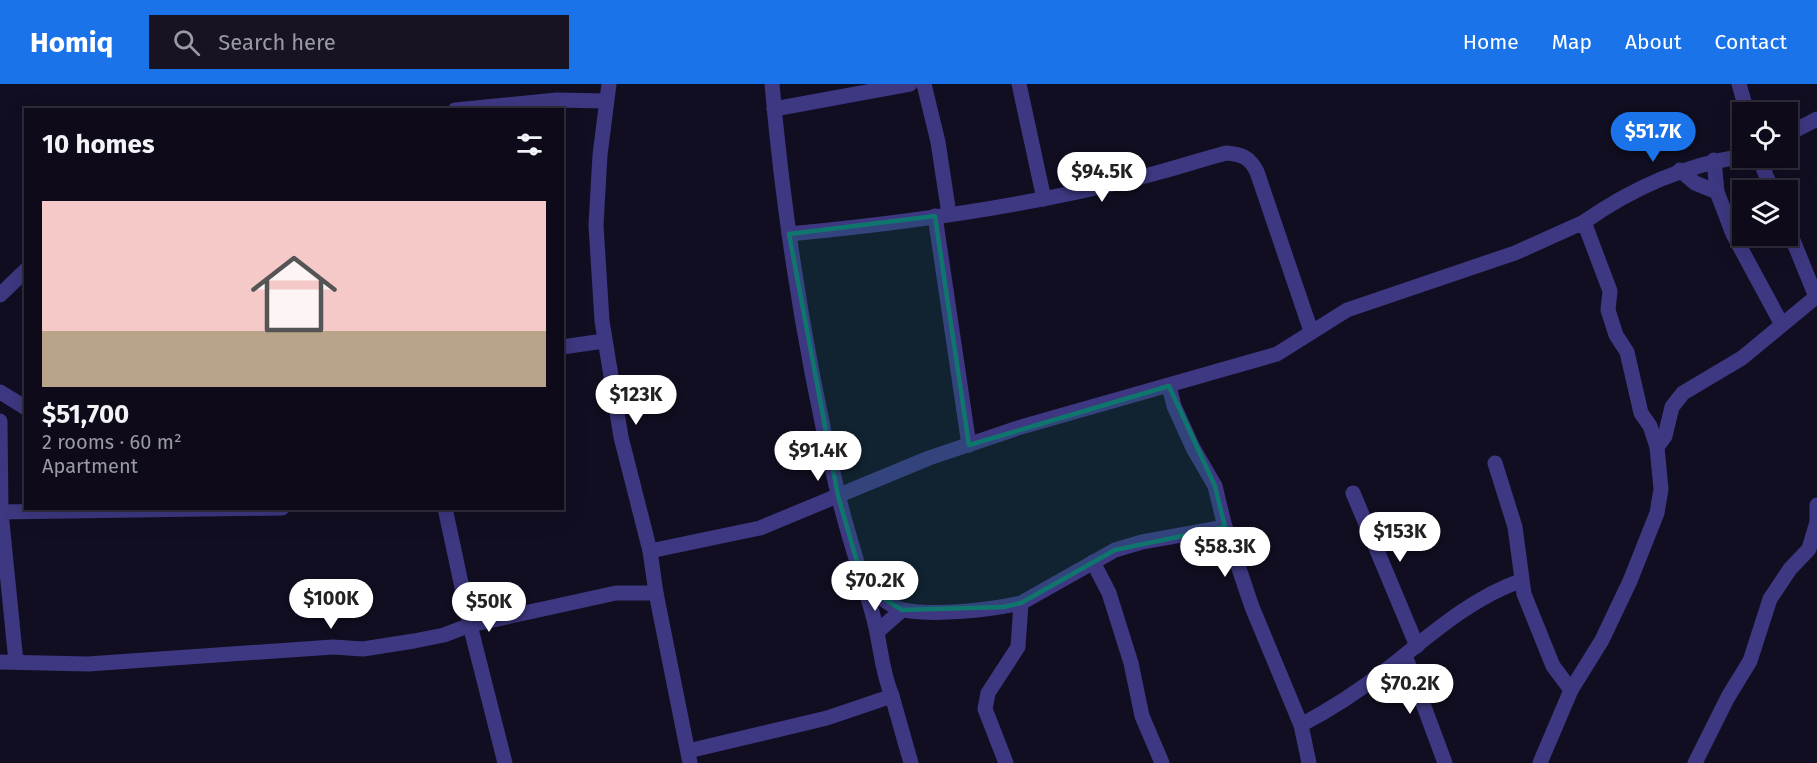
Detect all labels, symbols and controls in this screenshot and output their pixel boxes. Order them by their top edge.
search box [149,15,569,69]
text: Homiq [30,26,113,59]
icon: search [170,26,203,59]
text: Search here [218,29,336,56]
text: Home [1463,29,1519,55]
text: Map [1552,29,1592,55]
text: About [1625,29,1682,55]
text: Contact [1715,29,1787,55]
map controls [1732,102,1798,246]
button: locate [1732,102,1798,168]
pin: $51.7K [1604,112,1702,163]
text: $51.7K [1625,119,1681,143]
icon: filters [513,128,546,161]
text: 10 homes [42,129,155,160]
pin: $94.5K [1053,152,1151,203]
text: $94.5K [1071,159,1133,183]
button: layers [1732,180,1798,246]
icon: home [240,240,348,348]
pin: $123K [594,375,678,426]
text: $123K [610,382,662,406]
text: $51,700 [42,399,129,430]
text: 2 rooms · 60 m² [42,430,182,454]
pin: $91.4K [769,431,867,482]
text: $91.4K [788,438,848,462]
text: Apartment [42,454,138,478]
pin: $153K [1358,512,1442,563]
text: $153K [1373,519,1427,543]
pin: $58.3K [1176,527,1274,578]
text: $58.3K [1194,534,1256,558]
pin: $70.2K [826,561,924,612]
text: $70.2K [845,568,905,592]
pin: $100K [289,579,373,630]
pin: $50K [453,582,525,633]
text: $100K [303,586,359,610]
text: $50K [466,589,512,613]
pin: $70.2K [1361,664,1459,715]
text: $70.2K [1380,671,1440,695]

